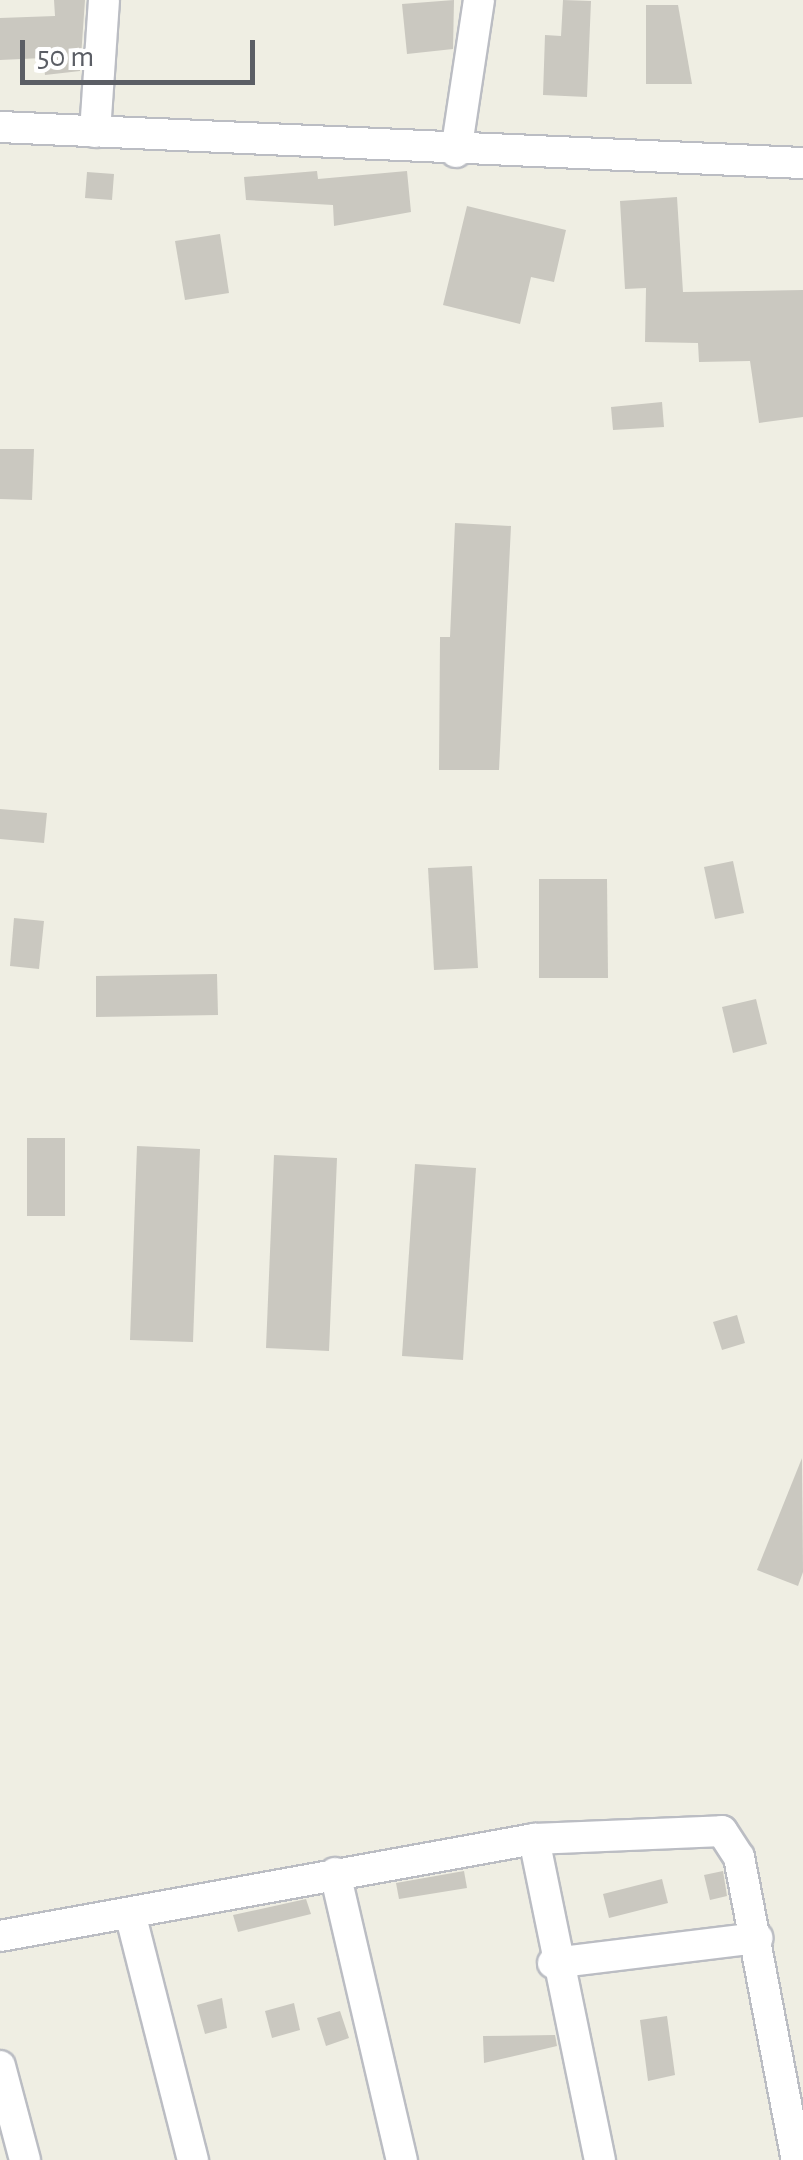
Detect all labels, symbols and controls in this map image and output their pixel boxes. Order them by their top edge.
scale bar [25,20,260,82]
text: 50 m [37,42,94,72]

